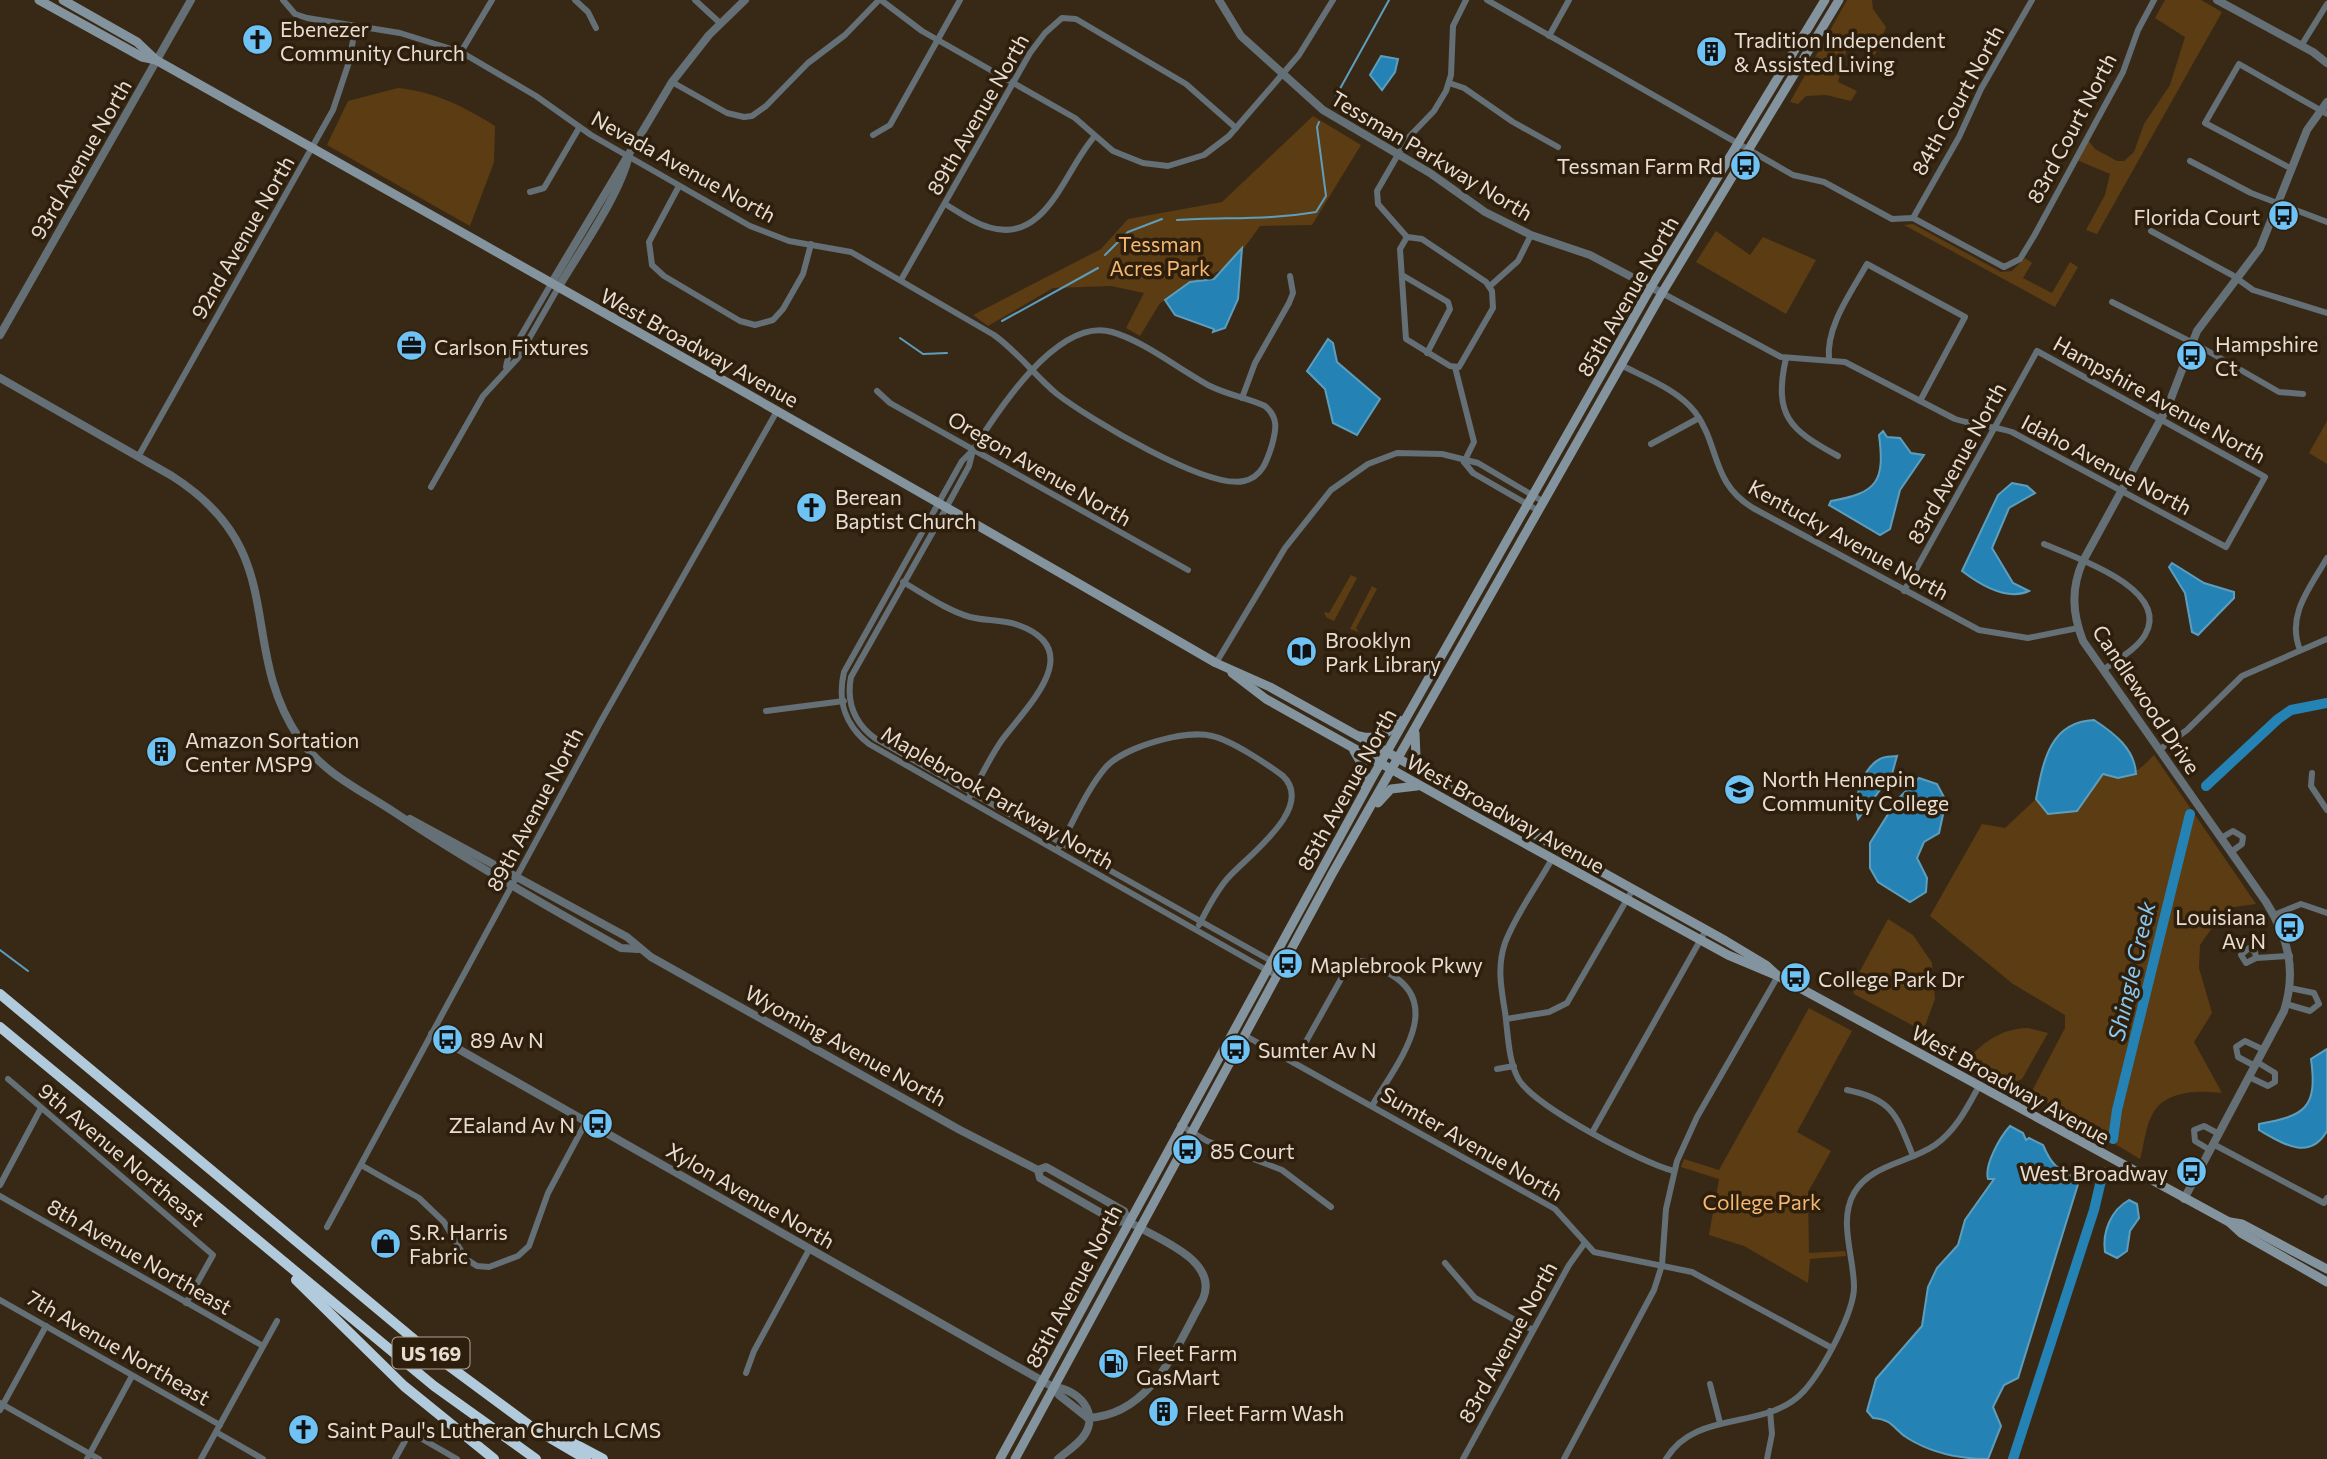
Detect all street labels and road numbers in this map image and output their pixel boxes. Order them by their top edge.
street label: 84th Court North [1906,21,2008,179]
street label: 89th Avenue North [921,29,1033,199]
street label: 83rd Court North [2021,49,2121,207]
street label: 93rd Avenue North [24,75,136,243]
street label: Tessman Parkway North [1327,85,1537,225]
street label: Nevada Avenue North [588,105,780,227]
street label: 92nd Avenue North [185,151,299,323]
street label: 85th Avenue North [1571,211,1683,381]
street label: West Broadway Avenue [597,282,803,412]
street label: Hampshire Avenue North [2050,330,2270,468]
street label: 83rd Avenue North [1901,378,2011,548]
street label: Oregon Avenue North [944,405,1136,531]
street label: Idaho Avenue North [2018,409,2196,519]
street label: Kentucky Avenue North [1745,474,1953,604]
street label: Candlewood Drive [2088,620,2206,778]
street label: 85th Avenue North [1291,704,1401,874]
street label: Maplebrook Parkway North [877,720,1119,874]
street label: 89th Avenue North [480,723,588,895]
street label: West Broadway Avenue [1403,748,1609,878]
street label: Wyoming Avenue North [741,979,951,1111]
street label: West Broadway Avenue [1908,1019,2114,1149]
street label: 9th Avenue Northeast [34,1077,210,1231]
street label: Sumter Avenue North [1377,1081,1567,1205]
street label: Xylon Avenue North [663,1137,839,1253]
street label: 8th Avenue Northeast [43,1193,237,1319]
street label: 85th Avenue North [1019,1200,1127,1372]
street label: 83rd Avenue North [1452,1257,1562,1427]
street label: 7th Avenue Northeast [23,1284,215,1410]
road number: US 169 [392,1338,470,1368]

